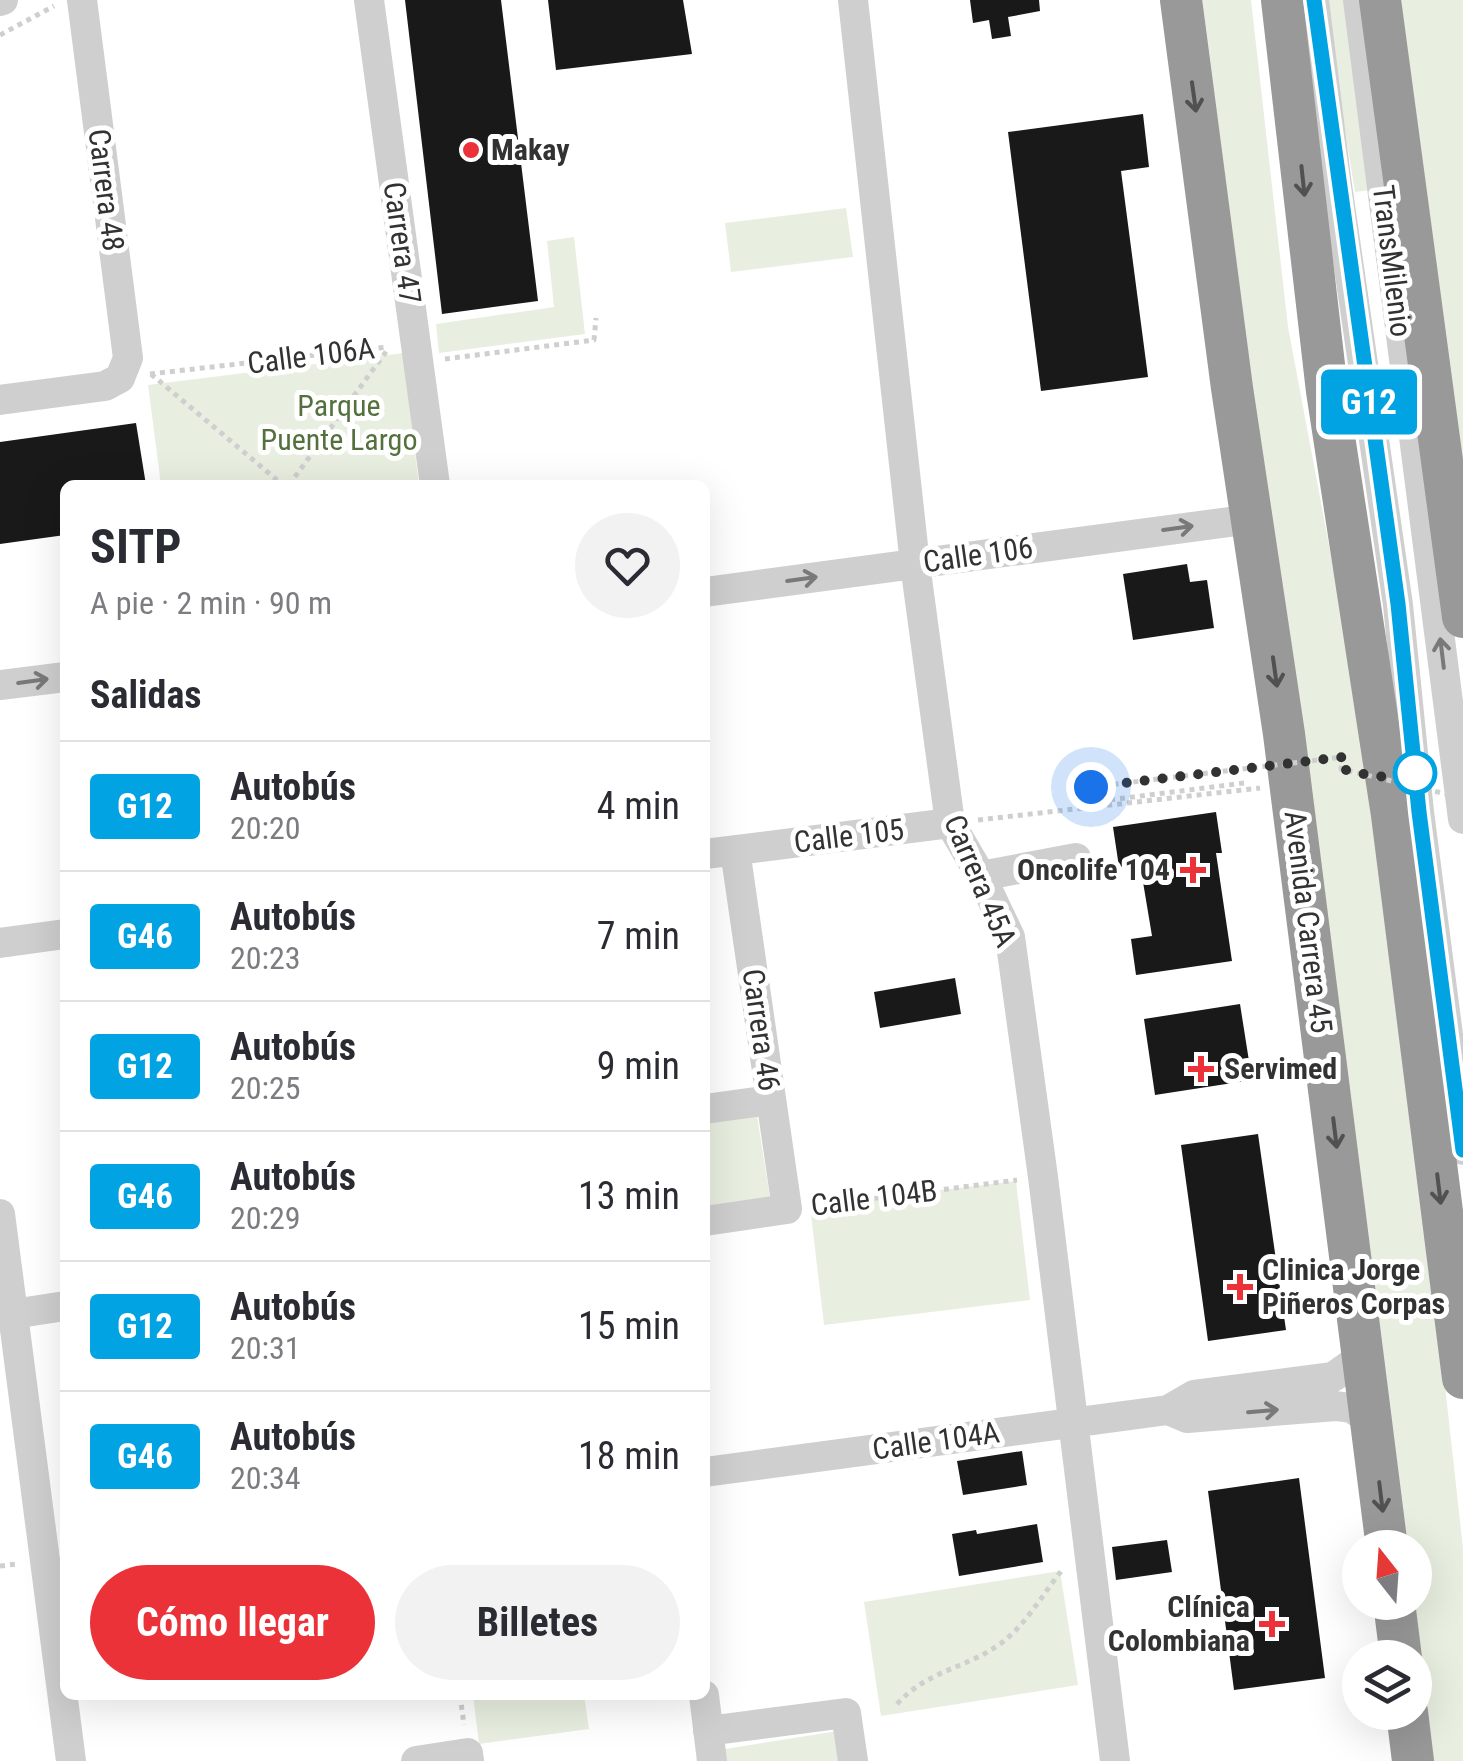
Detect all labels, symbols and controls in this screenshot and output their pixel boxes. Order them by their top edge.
one-way arrow [1185,80,1203,112]
street label: Carrera 48 [82,127,131,253]
place label: Makay [491,132,570,167]
marker: Makay [460,139,482,161]
one-way arrow [1294,164,1313,196]
street label: Carrera 47 [377,180,428,306]
street label: TransMilenio [1366,183,1419,339]
street label: Calle 106A [245,330,377,381]
line badge: G12 [1312,370,1426,434]
text: G12 [1341,382,1397,423]
park label: Parque Puente Largo [261,388,417,457]
button: heart [575,513,680,618]
text: SITP [90,518,182,575]
one-way arrow [1162,519,1194,537]
street label: Calle 106 [921,529,1035,580]
one-way arrow [785,569,817,587]
text: A pie · 2 min · 90 m [90,584,332,622]
one-way arrow [1432,637,1451,669]
one-way arrow [1266,655,1285,688]
one-way arrow [16,671,48,690]
text: Salidas [90,673,202,717]
unlabelled marker [1394,752,1436,794]
your location [1066,762,1116,812]
text: Autobús [230,765,356,809]
text: 4 min [597,784,680,828]
text: G12 [117,786,173,827]
text: 20:20 [230,809,301,847]
street label: Carrera 45A [937,809,1024,952]
street label: Avenida Carrera 45 [1277,809,1339,1035]
street label: Calle 105 [792,811,906,860]
place label: Oncolife 104 [1017,852,1170,887]
marker: Oncolife 104 [1180,857,1206,883]
text: Autobús [230,895,356,939]
text: 7 min [597,914,680,958]
text: G46 [117,916,173,957]
text: 20:23 [230,939,301,977]
street label: Carrera 46 [736,967,787,1093]
text: Autobús [230,1025,356,1069]
text: 9 min [597,1044,680,1088]
text: G12 [117,1046,173,1087]
place label: Servimed [1224,1051,1337,1086]
marker: Servimed [1188,1056,1214,1082]
text: 20:25 [230,1069,301,1107]
one-way arrow [1327,1116,1345,1149]
text: Autobús [230,1155,356,1199]
street label: Calle 104B [809,1172,939,1223]
one-way arrow [1430,1173,1449,1205]
text: 13 min [578,1174,680,1218]
text: G46 [117,1176,173,1217]
text: 20:29 [230,1199,301,1237]
place label: Clinica Jorge Piñeros Corpas [1262,1252,1445,1321]
marker: Clinica Jorge Piñeros Corpas [1227,1274,1253,1300]
text: Autobús [230,1285,356,1329]
text: 15 min [578,1304,680,1348]
text: G12 [117,1306,173,1347]
text: 20:31 [230,1329,301,1367]
one-way arrow [1247,1402,1279,1421]
street label: Calle 104A [870,1414,1002,1467]
text: Autobús [230,1415,356,1459]
text: 18 min [578,1434,680,1478]
text: G46 [117,1436,173,1477]
text: 20:34 [230,1459,301,1497]
one-way arrow [1372,1480,1391,1513]
north arrow [1342,1530,1432,1620]
map controls [1342,1530,1432,1730]
button: Cómo llegar [90,1565,375,1680]
button: Billetes [395,1565,680,1680]
place label: Clínica Colombiana [1108,1589,1250,1658]
marker: Clínica Colombiana [1259,1611,1285,1637]
button: layers [1342,1640,1432,1730]

